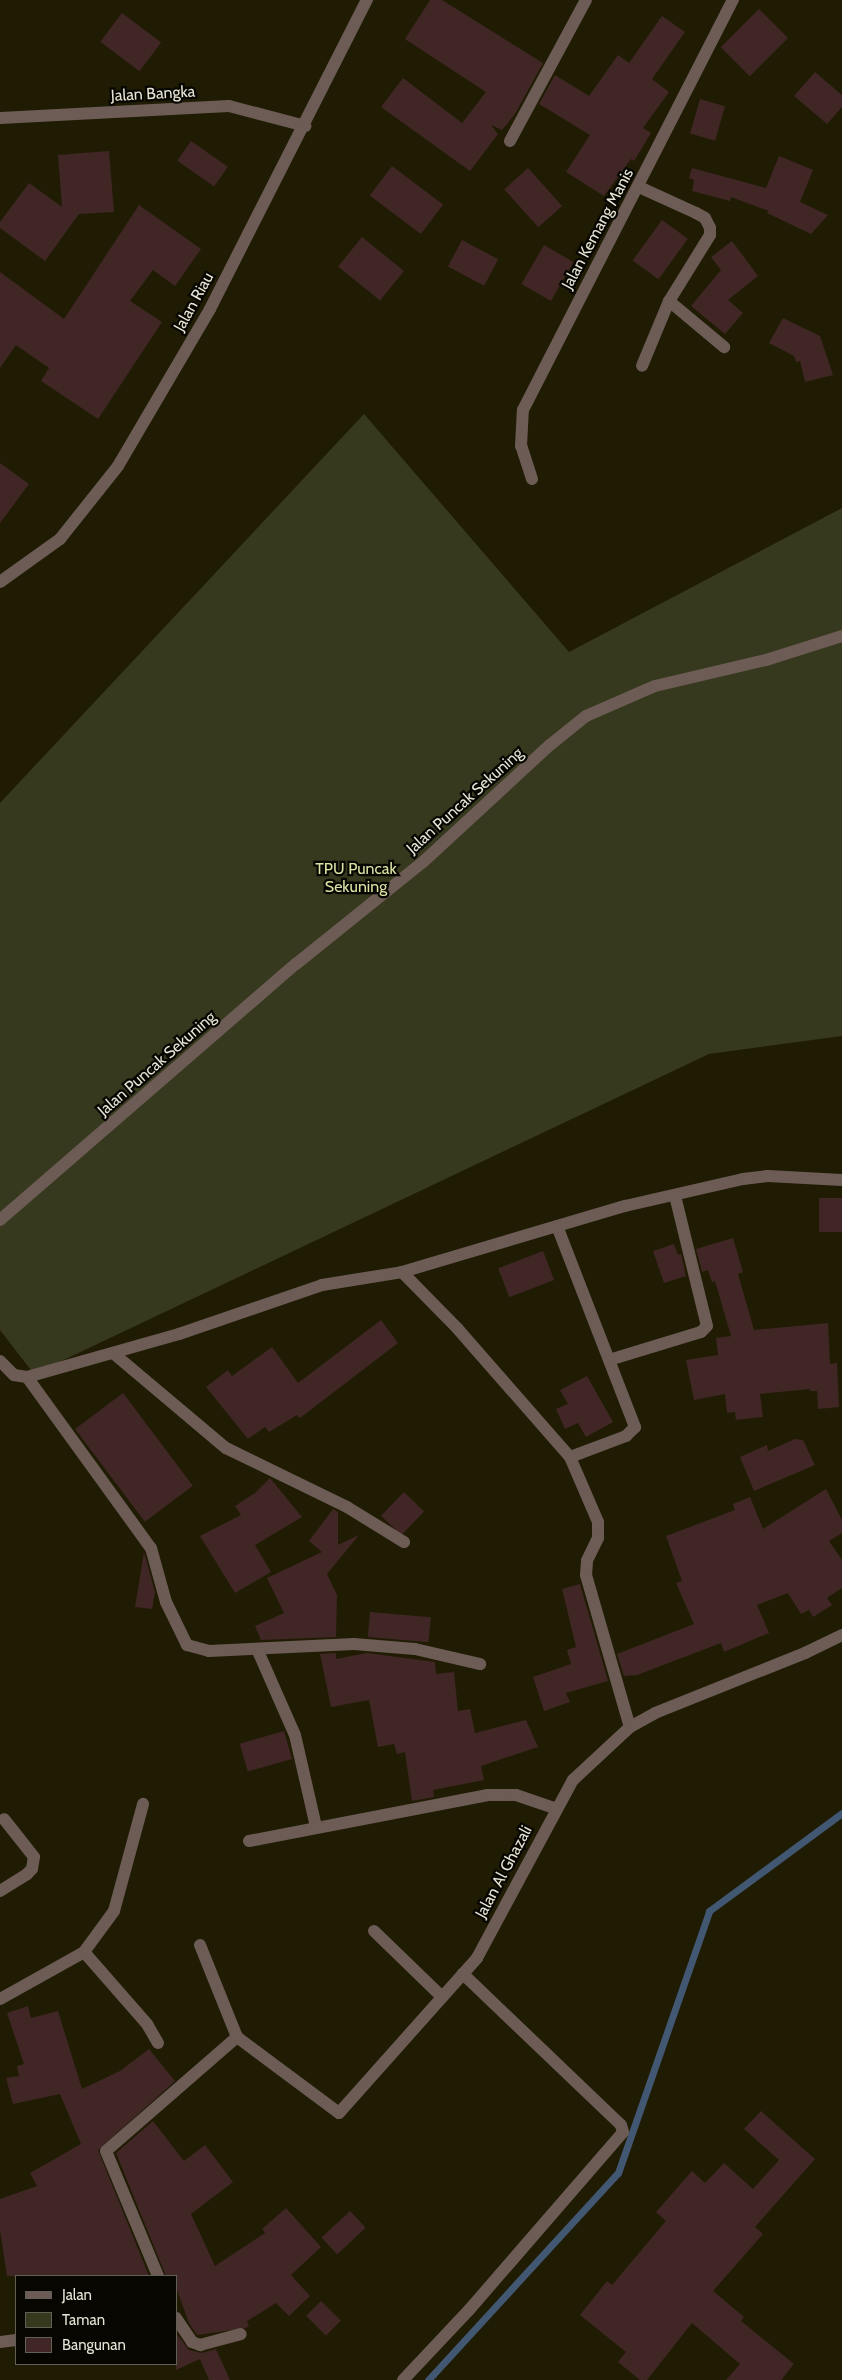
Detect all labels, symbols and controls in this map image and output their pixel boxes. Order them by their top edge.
street label: Jalan Bangka [110,82,196,106]
street label: Jalan Kemang Manis [558,165,638,293]
street label: Jalan Riau [170,269,218,335]
street label: Jalan Puncak Sekuning [403,744,527,858]
park label: TPU Puncak Sekuning [315,859,397,897]
street label: Jalan Puncak Sekuning [94,1008,220,1120]
street label: Jalan Al Ghazali [472,1822,536,1922]
legend [15,2275,178,2365]
text: Jalan [62,2286,92,2304]
text: Taman [62,2311,105,2329]
text: Bangunan [62,2336,126,2354]

